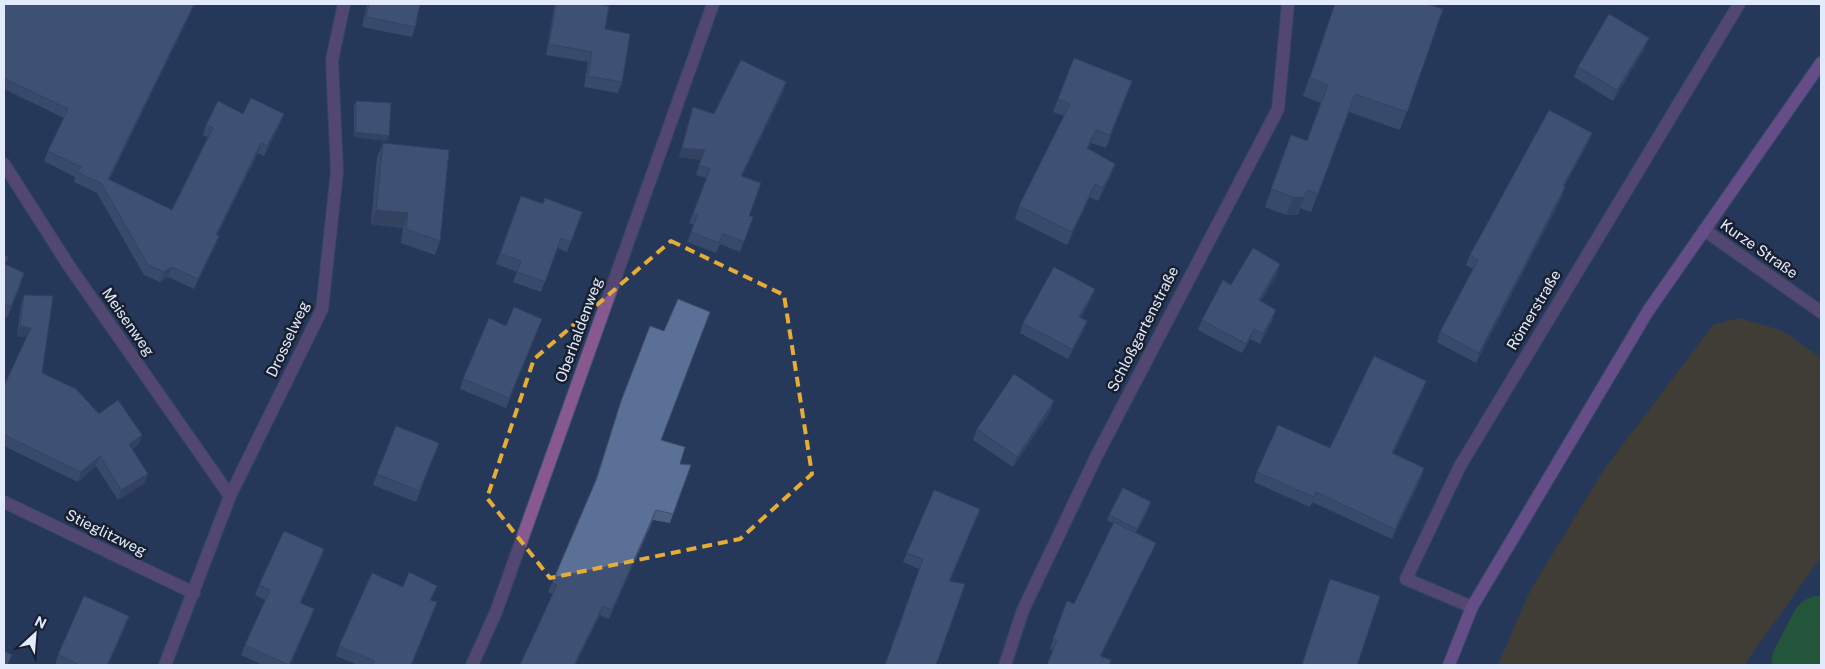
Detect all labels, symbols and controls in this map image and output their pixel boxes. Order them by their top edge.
street label: Kurze Straße [1717,216,1801,282]
street label: Schloßgartenstraße [1104,263,1182,394]
street label: Römerstraße [1503,267,1564,353]
street label: Oberhaldenweg [552,275,605,385]
street label: Meisenweg [99,284,158,359]
street label: Drosselweg [263,298,313,379]
street label: Stieglitzweg [63,506,149,559]
north arrow [10,609,60,659]
text: N [32,613,49,632]

